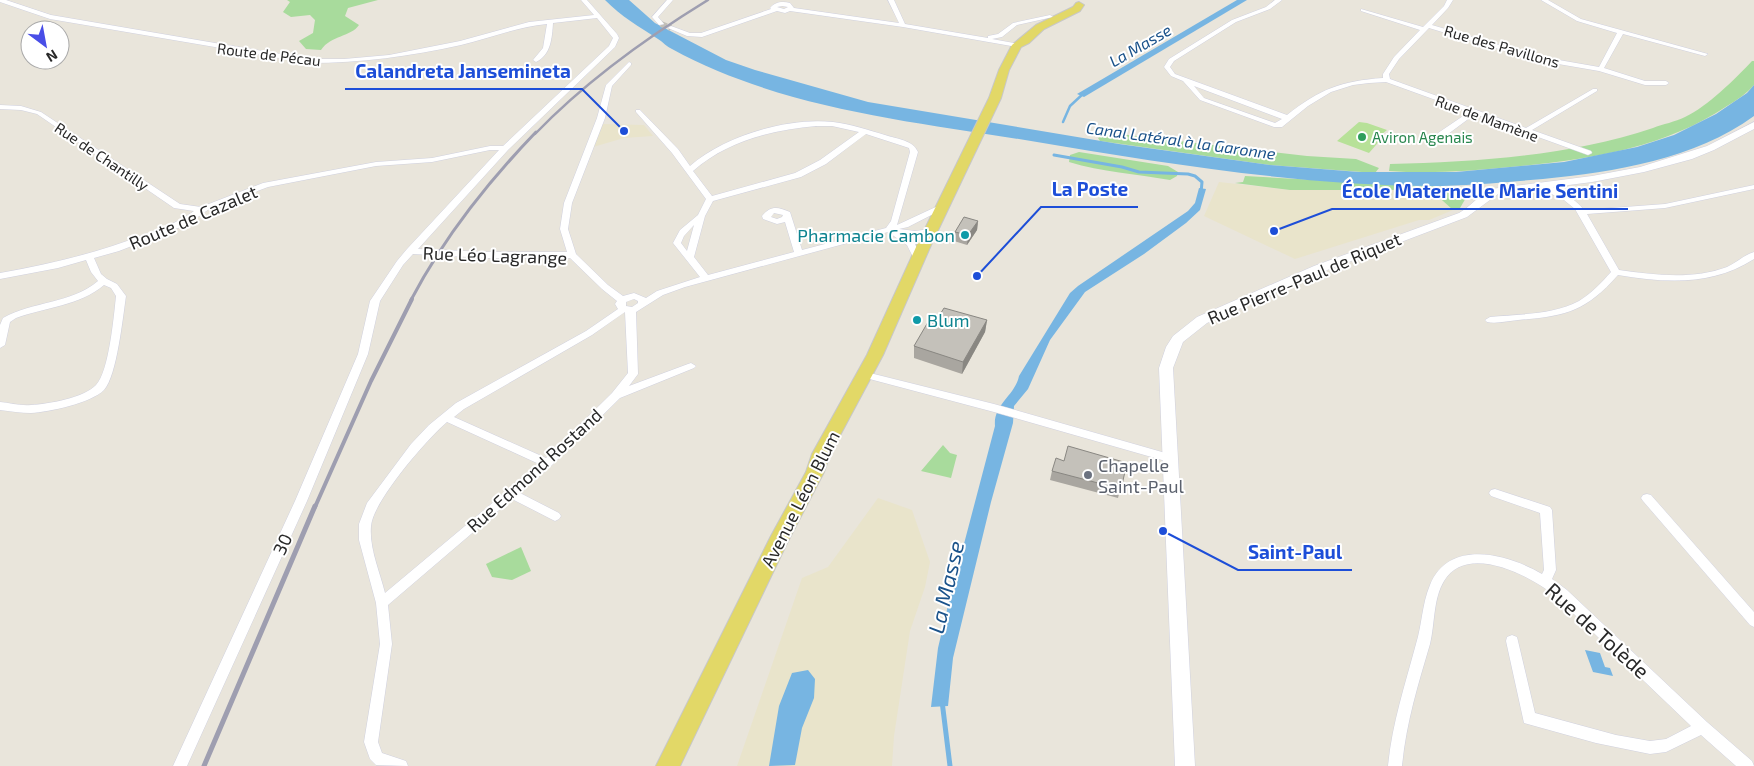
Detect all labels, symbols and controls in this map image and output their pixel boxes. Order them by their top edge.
water label: La Masse [1105,19,1175,70]
north arrow [20,20,70,70]
street label: Rue des Pavillons [1442,21,1562,71]
street label: Route de Pécau [216,39,322,69]
text: N [43,47,61,66]
callout: Calandreta Jansemineta [345,55,582,89]
text: Calandreta Jansemineta [355,59,571,82]
street label: Rue de Mamène [1433,91,1541,145]
water label: Canal Latéral à la Garonne [1085,117,1277,163]
street label: Rue de Chantilly [52,118,152,194]
place label: Aviron Agenais [1372,128,1473,146]
marker: Aviron Agenais [1356,131,1368,143]
callout: La Poste [1041,173,1138,207]
callout: École Maternelle Marie Sentini [1332,175,1628,209]
text: La Poste [1052,177,1129,200]
text: École Maternelle Marie Sentini [1342,178,1618,202]
street label: Route de Cazalet [126,180,261,254]
place label: Pharmacie Cambon [797,224,955,246]
street label: Rue Pierre-Paul de Riquet [1204,227,1404,329]
marker: Pharmacie Cambon [959,229,971,241]
street label: Rue Léo Lagrange [422,241,568,269]
place label: Blum [927,309,970,331]
marker: Blum [911,314,923,326]
street label: Rue Edmond Rostand [462,404,606,536]
street label: Avenue Léon Blum [756,427,844,571]
place label: Chapelle Saint-Paul [1098,454,1184,497]
marker: Chapelle Saint-Paul [1082,469,1094,481]
street label: 30 [268,530,296,558]
callout: Saint-Paul [1238,536,1352,570]
water label: La Masse [922,538,968,636]
text: Saint-Paul [1248,540,1343,563]
street label: Rue de Tolède [1541,577,1655,683]

